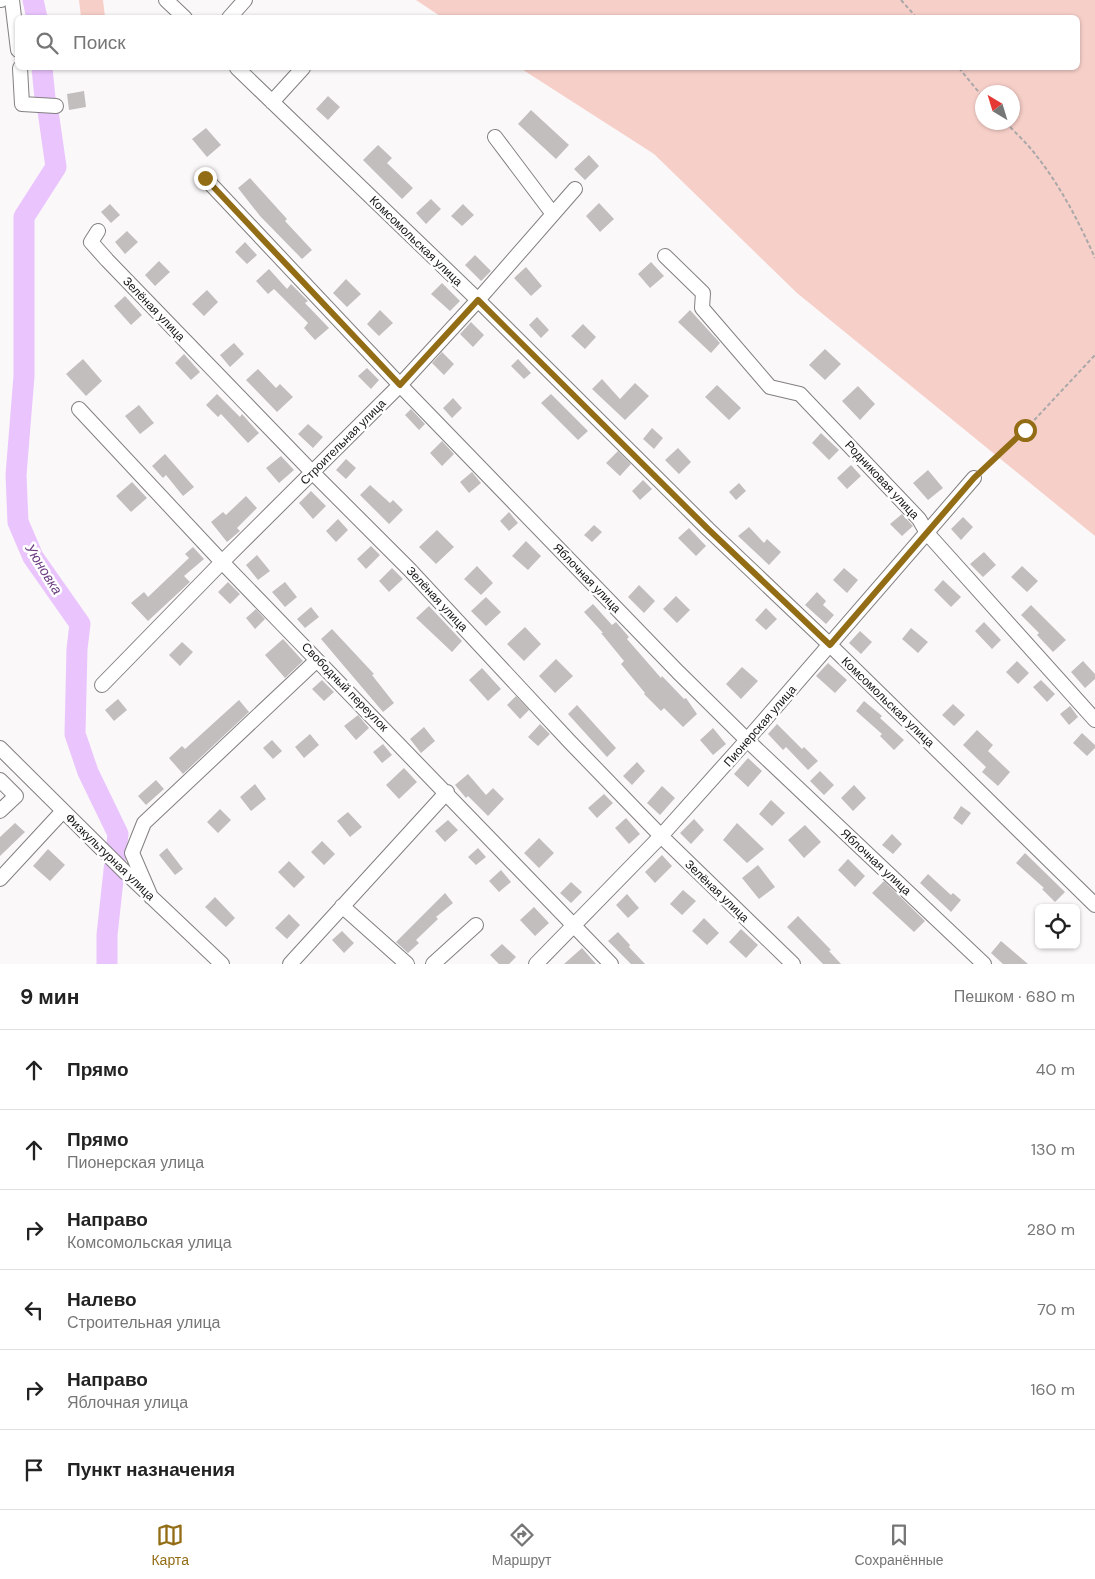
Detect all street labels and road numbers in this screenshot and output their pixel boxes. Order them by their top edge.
street label: Комсомольская улица [366,192,466,290]
street label: Зелёная улица [119,274,189,345]
street label: Строительная улица [297,395,390,488]
street label: Родниковая улица [841,437,923,523]
street label: Яблочная улица [550,540,625,616]
street label: Зелёная улица [403,563,471,635]
street label: Свободный переулок [298,639,392,736]
street label: Комсомольская улица [838,653,938,751]
street label: Пионерская улица [720,682,800,770]
street label: Физкультурная улица [62,810,159,904]
street label: Яблочная улица [837,825,915,899]
street label: Зелёная улица [682,856,753,926]

